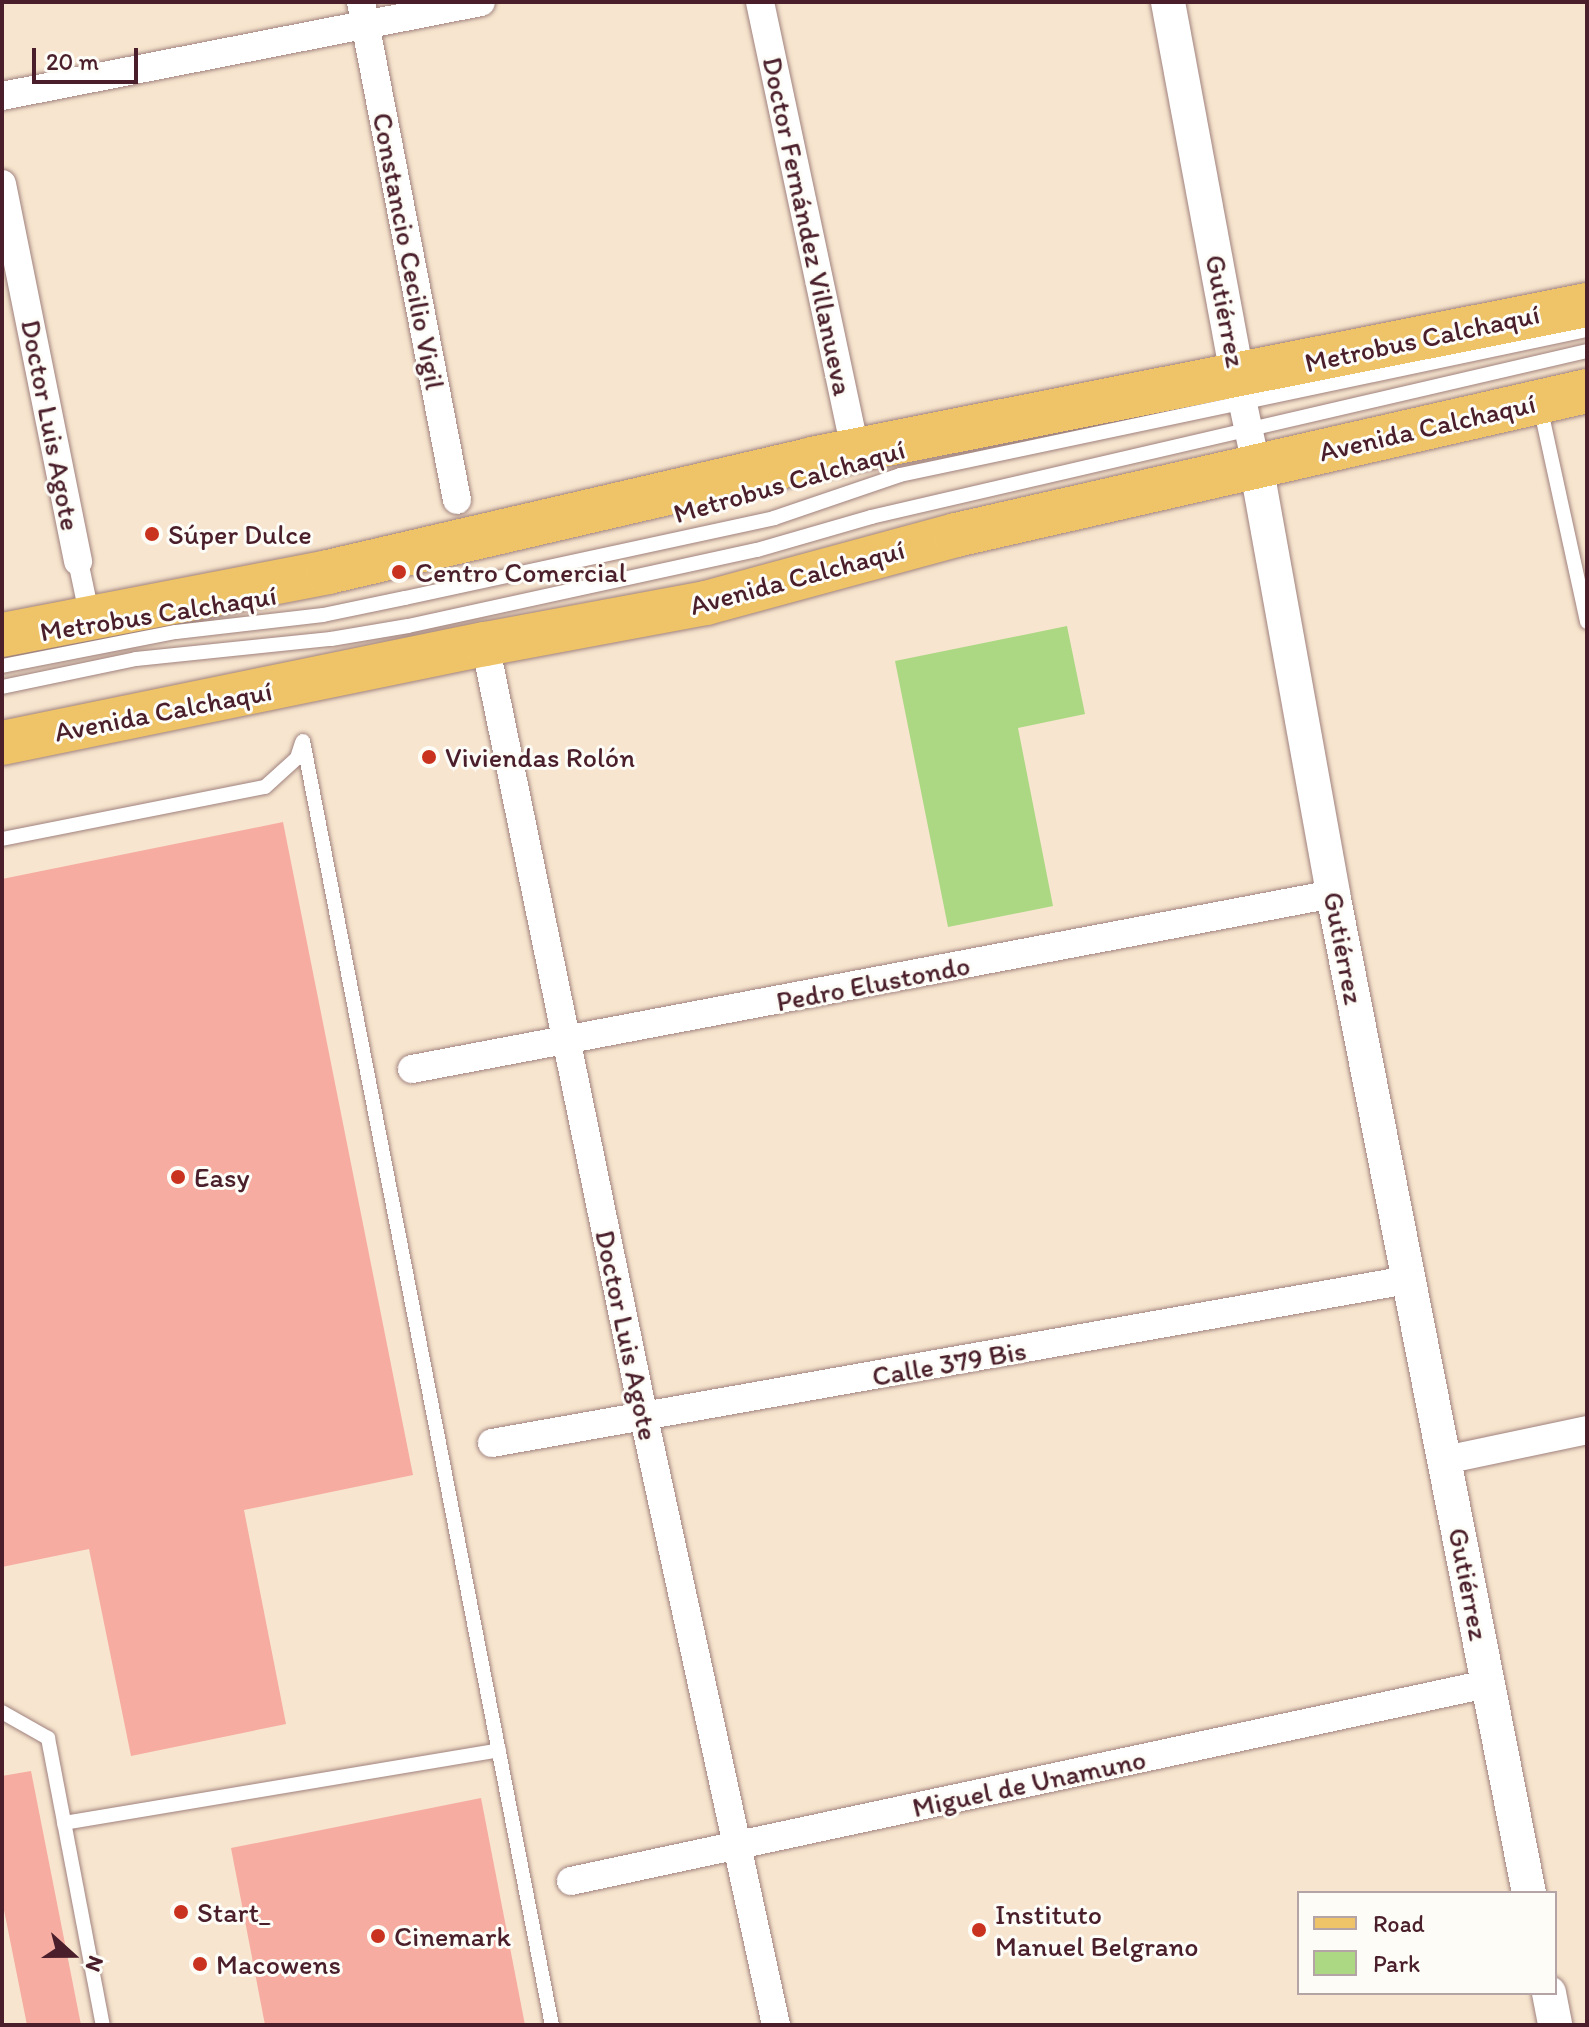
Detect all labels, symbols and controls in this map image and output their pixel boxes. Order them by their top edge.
scale bar [36,32,142,82]
text: 20 m [46,47,99,76]
street label: Doctor Fernández Villanueva [756,54,860,398]
street label: Constancio Cecilio Vigil [366,110,452,392]
street label: Gutiérrez [1199,252,1253,370]
street label: Metrobus Calchaquí [1302,297,1542,379]
street label: Doctor Luis Agote [14,317,88,533]
street label: Avenida Calchaquí [1316,386,1538,468]
street label: Metrobus Calchaquí [670,432,908,530]
place label: Súper Dulce [168,517,312,551]
marker: Súper Dulce [143,525,161,543]
street label: Avenida Calchaquí [686,532,908,622]
place label: Centro Comercial [415,555,627,589]
marker: Centro Comercial [390,563,408,581]
street label: Metrobus Calchaquí [38,578,278,648]
street label: Avenida Calchaquí [51,673,275,749]
place label: Viviendas Rolón [445,740,634,774]
marker: Viviendas Rolón [420,748,438,766]
street label: Gutiérrez [1317,889,1371,1007]
street label: Pedro Elustondo [774,948,972,1018]
place label: Easy [194,1160,250,1194]
marker: Easy [169,1168,187,1186]
street label: Doctor Luis Agote [588,1227,666,1443]
street label: Calle 379 Bis [869,1333,1029,1393]
street label: Gutiérrez [1442,1525,1496,1643]
street label: Miguel de Unamuno [909,1742,1149,1824]
legend [1297,1891,1557,1995]
place label: Start_ [197,1895,271,1929]
place label: Instituto Manuel Belgrano [995,1897,1199,1963]
marker: Start_ [172,1903,190,1921]
text: Road [1373,1909,1425,1938]
north arrow [32,1915,112,1995]
place label: Cinemark [394,1919,511,1953]
marker: Instituto Manuel Belgrano [970,1921,988,1939]
marker: Cinemark [369,1927,387,1945]
place label: Macowens [216,1947,341,1981]
text: Park [1373,1949,1420,1978]
text: N [80,1952,110,1976]
marker: Macowens [191,1955,209,1973]

